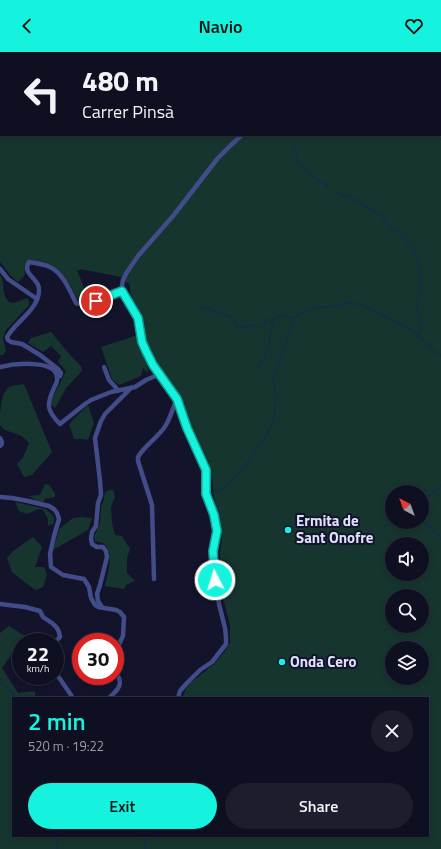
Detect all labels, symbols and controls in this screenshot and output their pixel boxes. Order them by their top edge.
text: Navio [198,13,243,40]
icon: back [16,15,38,37]
icon: heart [403,15,425,37]
text: 480 m [82,59,159,102]
icon: left [16,68,68,120]
text: Carrer Pinsà [82,98,174,125]
pin [79,284,113,318]
icon: arrive [85,290,107,312]
north arrow [385,485,429,529]
map controls [385,485,429,685]
place label: Ermita de Sant Onofre [296,509,374,549]
marker: Ermita de Sant Onofre [283,525,293,535]
button: sound [385,537,429,581]
position arrow [194,559,236,601]
button: search [385,589,429,633]
speed limit sign: 30 [72,633,124,685]
text: 22 [27,638,49,669]
button: layers [385,641,429,685]
place label: Onda Cero [290,650,357,673]
marker: Onda Cero [277,657,287,667]
text: km/h [27,661,49,676]
text: 2 min [28,703,86,739]
button: close [371,710,413,752]
text: 520 m · 19:22 [28,736,104,756]
button: Exit [28,783,217,829]
button: Share [225,783,413,829]

